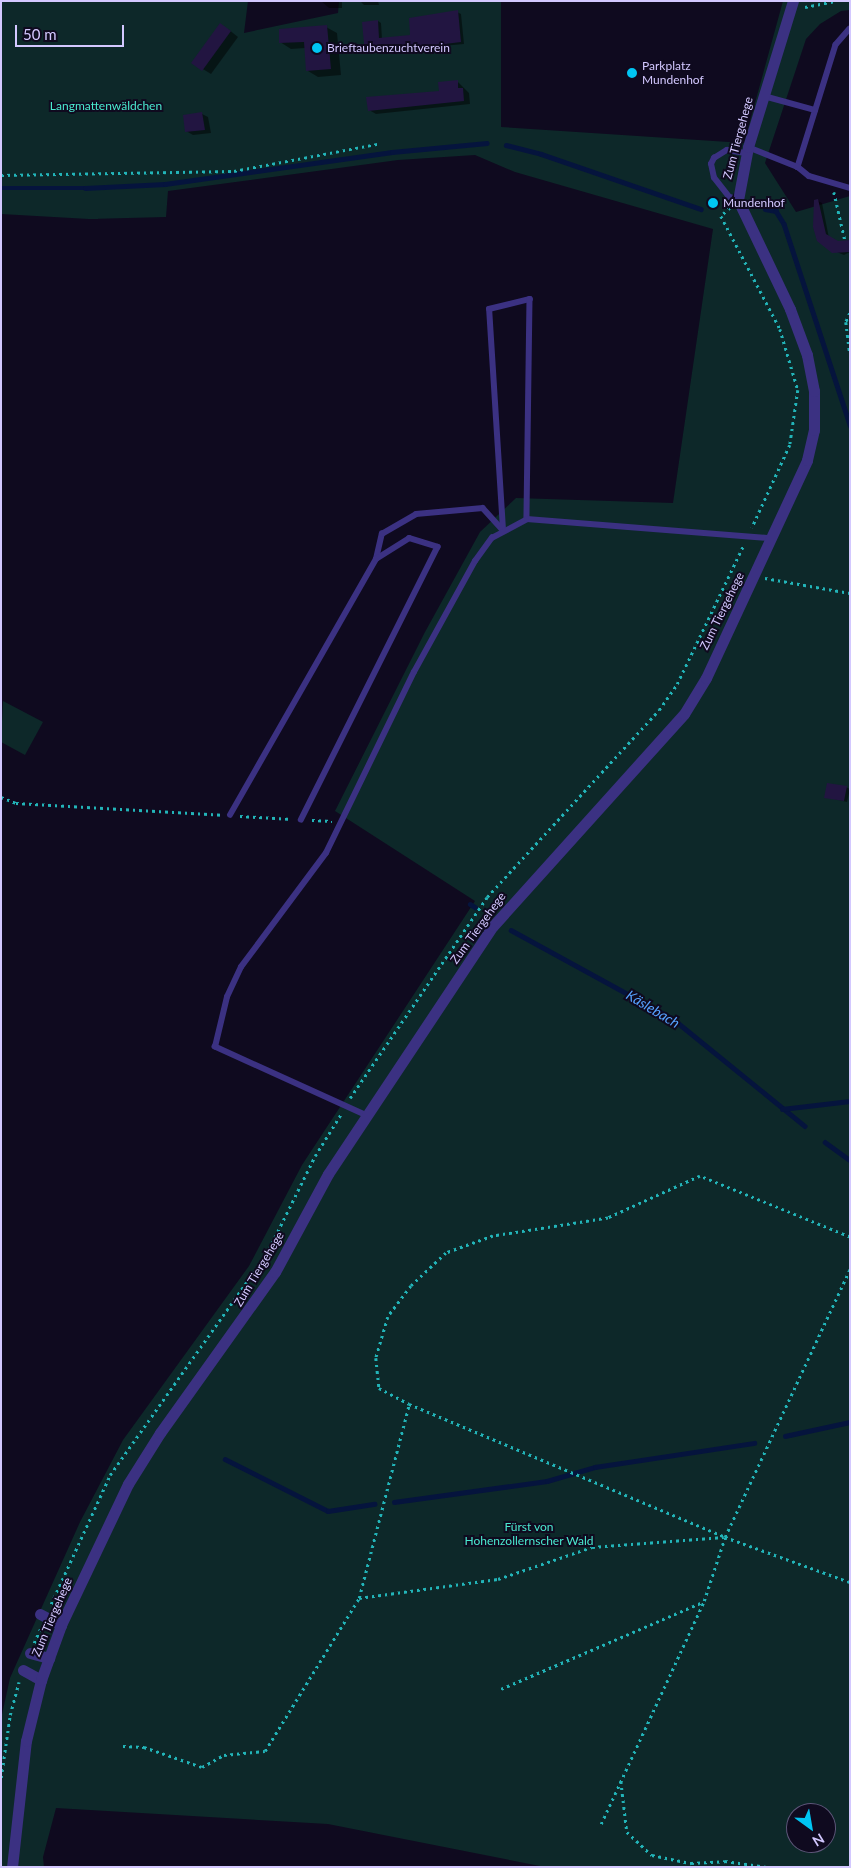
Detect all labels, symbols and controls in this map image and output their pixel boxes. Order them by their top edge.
scale bar [18,15,126,47]
text: 50 m [23,25,57,43]
place label: Brieftaubenzuchtverein [327,41,450,55]
marker: Brieftaubenzuchtverein [311,42,323,54]
place label: Parkplatz Mundenhof [642,59,704,87]
marker: Parkplatz Mundenhof [626,67,638,79]
street label: Zum Tiergehege [720,95,756,181]
park label: Langmattenwäldchen [50,99,162,113]
place label: Mundenhof [723,196,785,210]
marker: Mundenhof [707,197,719,209]
street label: Zum Tiergehege [697,570,747,652]
street label: Zum Tiergehege [447,889,509,967]
water label: Käslebach [623,987,683,1031]
street label: Zum Tiergehege [231,1229,287,1309]
park label: Fürst von Hohenzollernscher Wald [464,1520,594,1548]
street label: Zum Tiergehege [29,1575,75,1659]
north arrow [786,1803,836,1853]
text: N [810,1830,828,1850]

